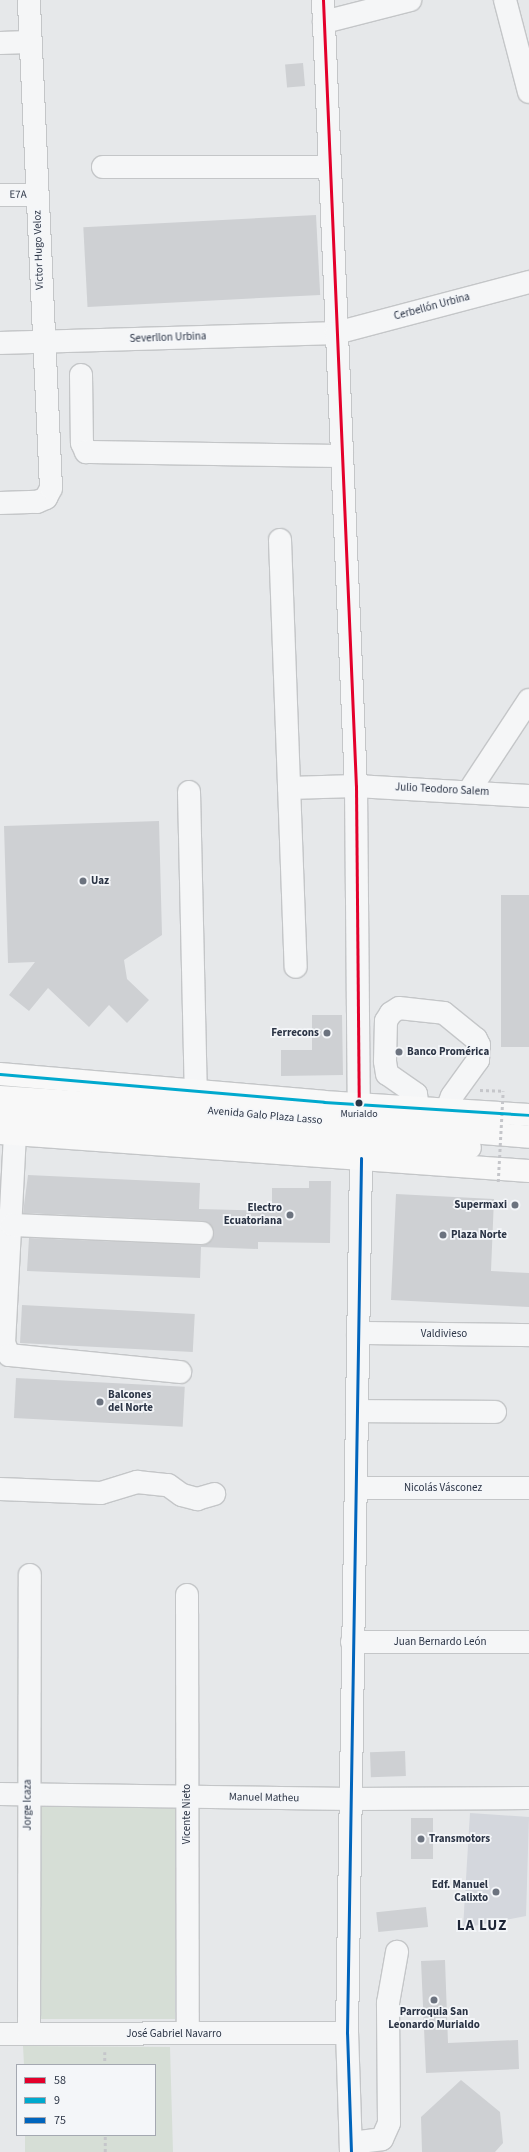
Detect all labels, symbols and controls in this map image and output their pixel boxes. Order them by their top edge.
street label: E7A [9,188,27,202]
street label: Victor Hugo Veloz [31,210,47,290]
street label: Cerbellón Urbina [393,291,471,323]
street label: Severllon Urbina [129,330,207,346]
street label: Julio Teodoro Salem [395,781,489,799]
place label: Uaz [91,874,109,888]
marker: Uaz [78,876,88,886]
place label: Ferrecons [271,1026,319,1040]
marker: Ferrecons [322,1028,332,1038]
place label: Banco Promérica [407,1045,489,1059]
marker: Banco Promérica [394,1047,404,1057]
marker: Murialdo [354,1098,364,1108]
street label: Avenida Galo Plaza Lasso [207,1104,323,1128]
place label: Murialdo [340,1109,378,1121]
place label: Supermaxi [454,1198,507,1212]
marker: Supermaxi [510,1200,520,1210]
place label: Electro Ecuatoriana [224,1202,282,1228]
marker: Electro Ecuatoriana [285,1210,295,1220]
place label: Plaza Norte [451,1228,507,1242]
marker: Plaza Norte [438,1230,448,1240]
street label: Valdivieso [421,1327,467,1341]
place label: Balcones del Norte [108,1389,153,1415]
marker: Balcones del Norte [95,1397,105,1407]
street label: Nicolás Vásconez [404,1481,482,1495]
street label: Juan Bernardo León [394,1635,486,1649]
street label: Jorge Icaza [21,1779,35,1831]
street label: Vicente Nieto [180,1784,194,1844]
street label: Manuel Matheu [229,1791,299,1805]
place label: Transmotors [429,1832,490,1846]
marker: Transmotors [416,1834,426,1844]
place label: Edf. Manuel Calixto [432,1879,488,1905]
marker: Edf. Manuel Calixto [491,1887,501,1897]
district label: LA LUZ [457,1917,507,1935]
marker: Parroquia San Leonardo Murialdo [429,1995,439,2005]
place label: Parroquia San Leonardo Murialdo [388,2006,480,2032]
street label: José Gabriel Navarro [126,2027,222,2041]
legend [16,2064,156,2136]
text: 58 [54,2072,66,2089]
text: 9 [54,2092,60,2109]
text: 75 [54,2112,66,2129]

